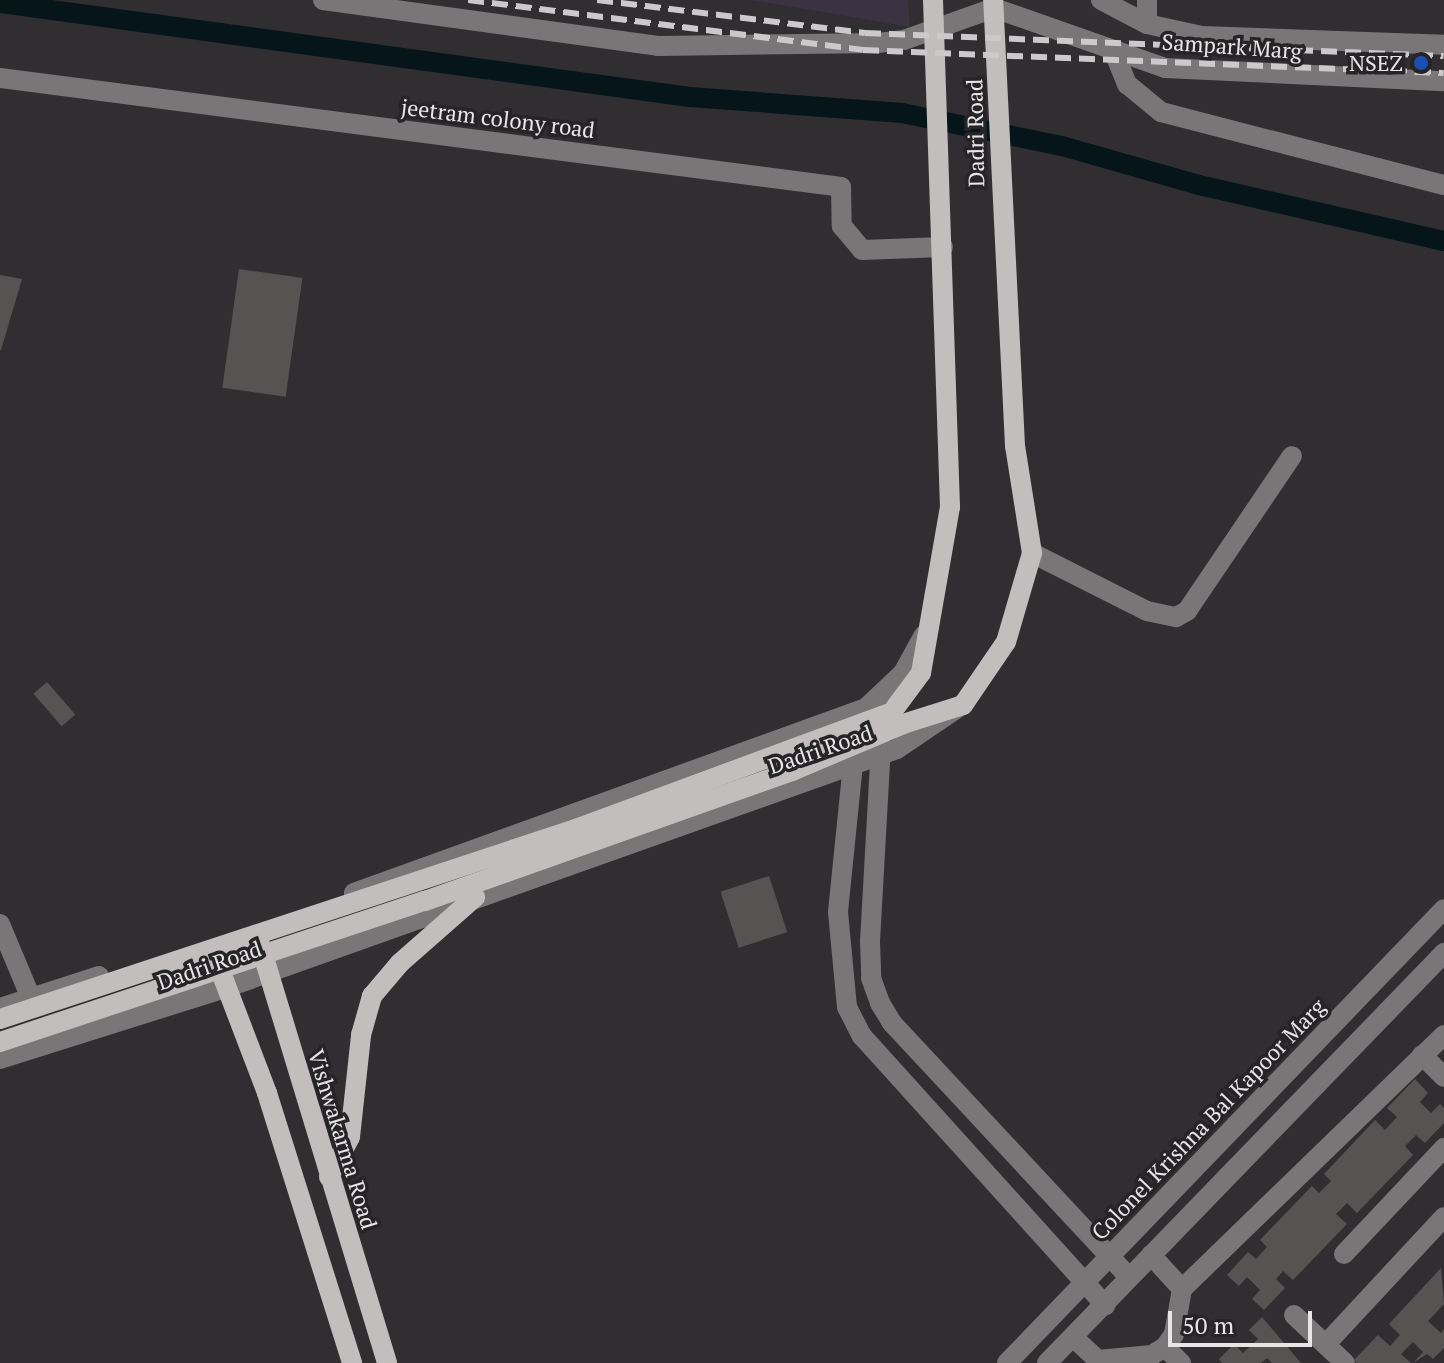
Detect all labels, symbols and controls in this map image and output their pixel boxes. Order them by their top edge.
street label: Sampark Marg [1161,28,1303,64]
place label: NSEZ [1349,50,1403,76]
marker: NSEZ [1410,52,1432,74]
street label: Dadri Road [961,79,989,187]
street label: jeetram colony road [400,93,596,143]
street label: Dadri Road [764,719,876,779]
street label: Dadri Road [153,935,265,995]
street label: Colonel Krishna Bal Kapoor Marg [1086,993,1330,1245]
street label: Vishwakarma Road [303,1046,383,1232]
scale bar [1172,1295,1316,1345]
text: 50 m [1182,1309,1234,1341]

